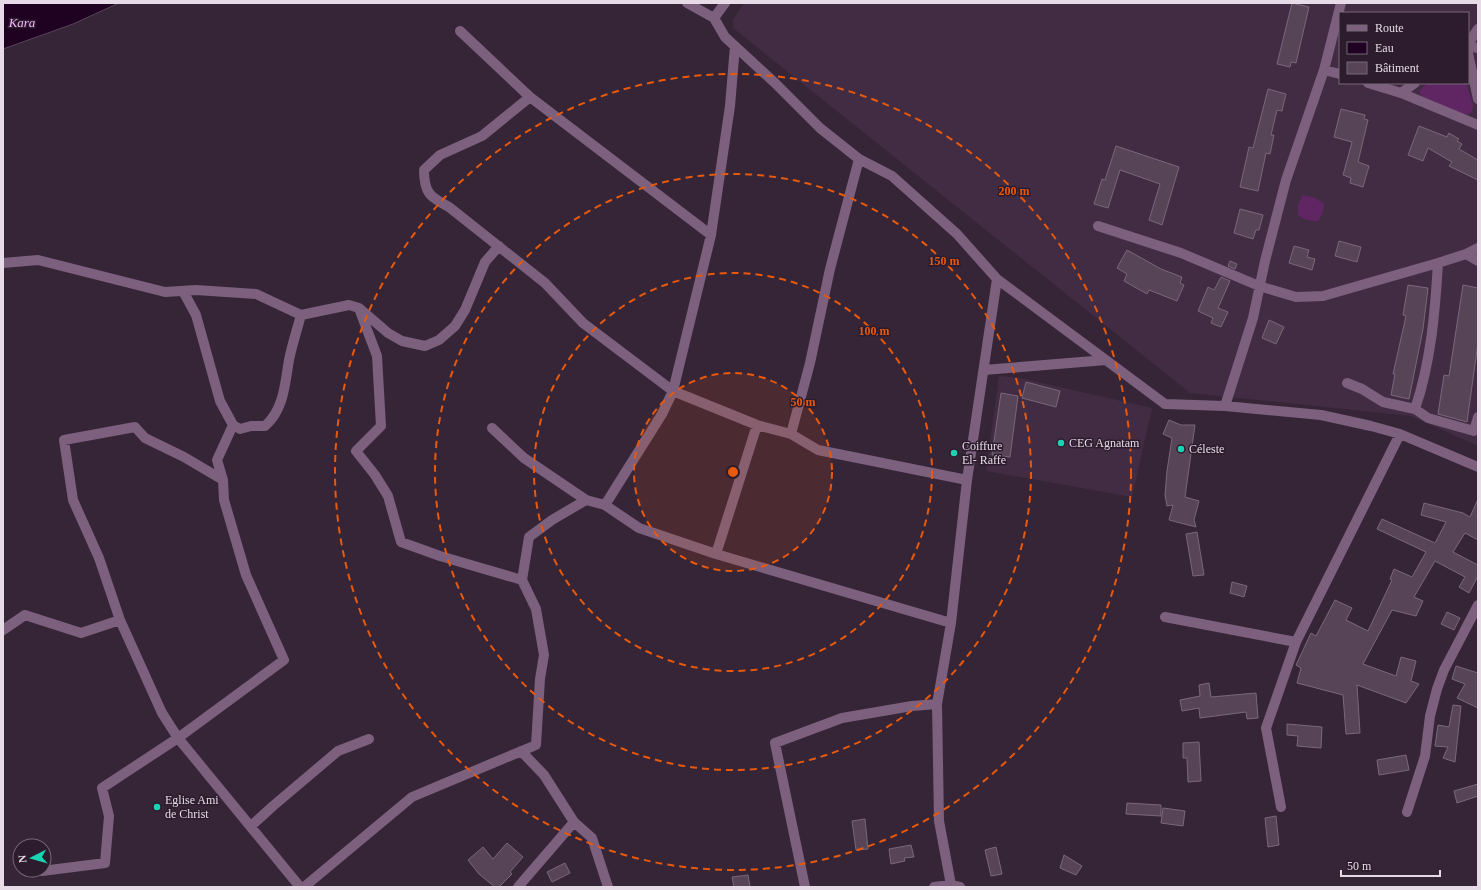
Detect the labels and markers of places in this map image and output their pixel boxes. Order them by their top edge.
place label: CEG Agnatam [1069,436,1140,450]
marker: CEG Agnatam [1056,438,1066,448]
place label: Coiffure El- Raffe [962,439,1006,467]
place label: Céleste [1189,442,1224,456]
marker: Céleste [1176,444,1186,454]
marker: Coiffure El- Raffe [949,448,959,458]
centre of rings [726,465,740,479]
place label: Eglise Ami de Christ [165,793,219,821]
marker: Eglise Ami de Christ [152,802,162,812]

